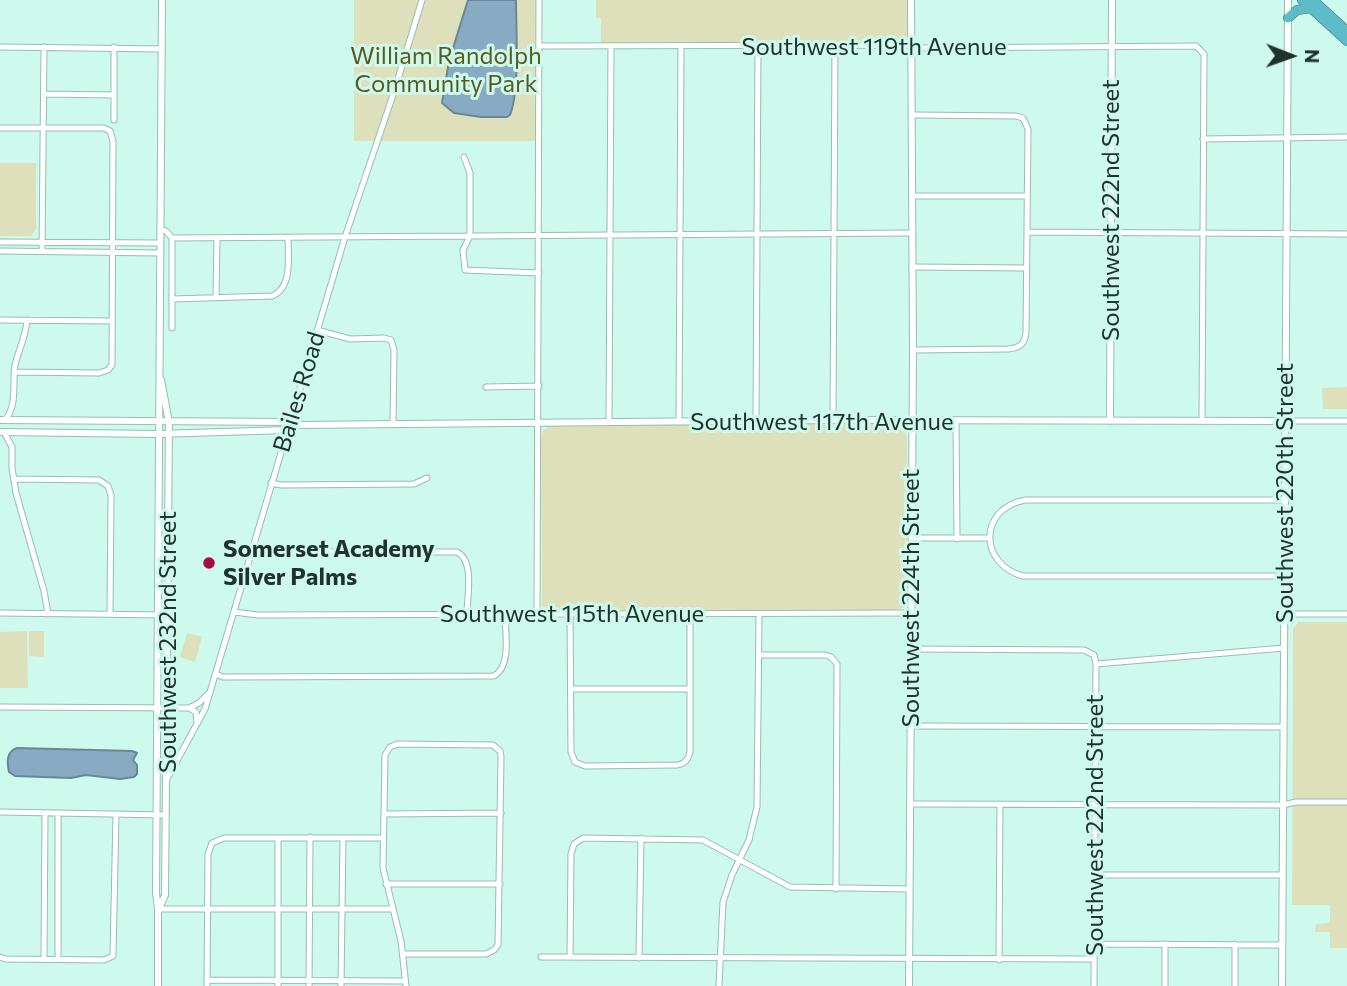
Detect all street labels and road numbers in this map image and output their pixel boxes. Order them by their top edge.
street label: Southwest 119th Avenue [741,33,1007,61]
street label: Southwest 222nd Street [1097,79,1125,341]
street label: Bailes Road [267,328,331,456]
street label: Southwest 220th Street [1271,363,1299,623]
street label: Southwest 117th Avenue [690,408,954,436]
street label: Southwest 224th Street [897,469,925,727]
street label: Southwest 232nd Street [154,511,182,773]
street label: Southwest 115th Avenue [440,600,704,628]
street label: Southwest 222nd Street [1081,694,1109,956]

